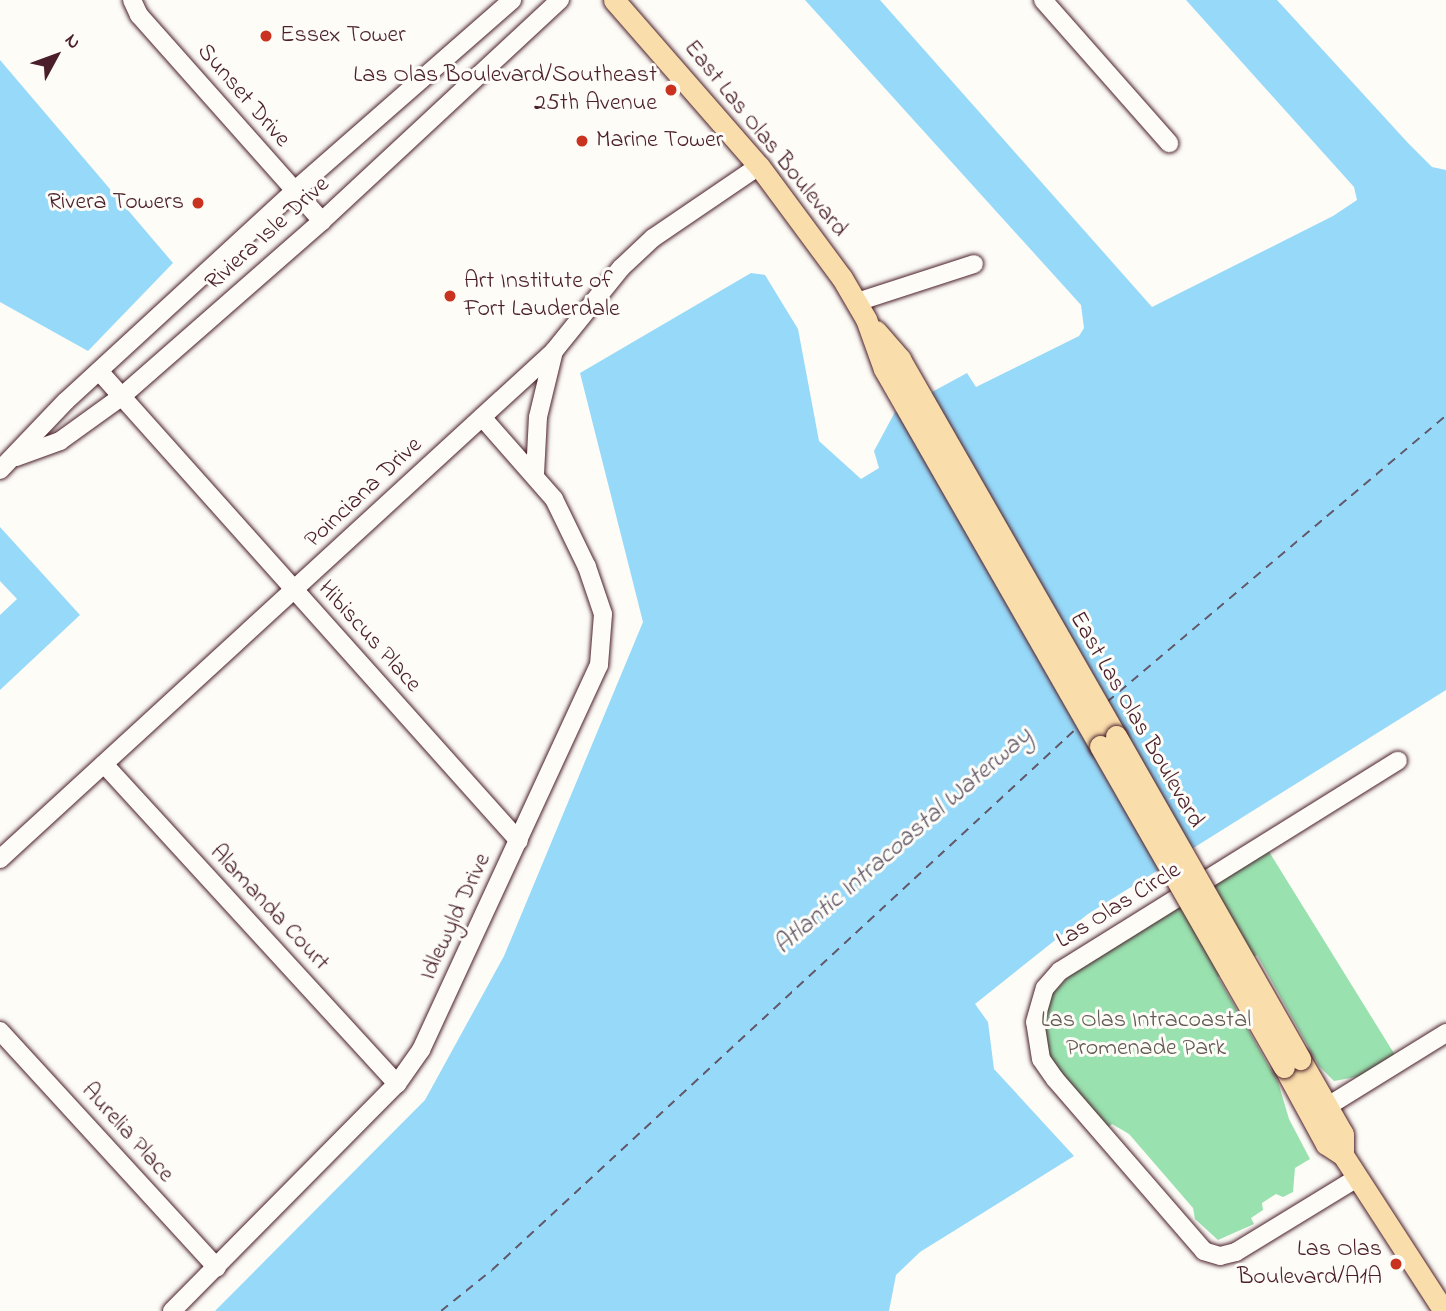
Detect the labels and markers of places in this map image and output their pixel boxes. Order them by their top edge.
place label: Essex Tower [280,22,406,50]
marker: Essex Tower [258,28,274,44]
place label: Las Olas Boulevard/Southeast 25th Avenue [353,62,657,118]
marker: Las Olas Boulevard/Southeast 25th Avenue [663,82,679,98]
place label: Marine Tower [596,127,723,155]
marker: Marine Tower [574,133,590,149]
place label: Rivera Towers [48,189,184,217]
marker: Rivera Towers [190,195,206,211]
place label: Art Institute of Fort Lauderdale [464,268,620,324]
marker: Art Institute of Fort Lauderdale [442,288,458,304]
place label: Las Olas Boulevard/A1A [1237,1236,1382,1292]
marker: Las Olas Boulevard/A1A [1388,1256,1404,1272]

